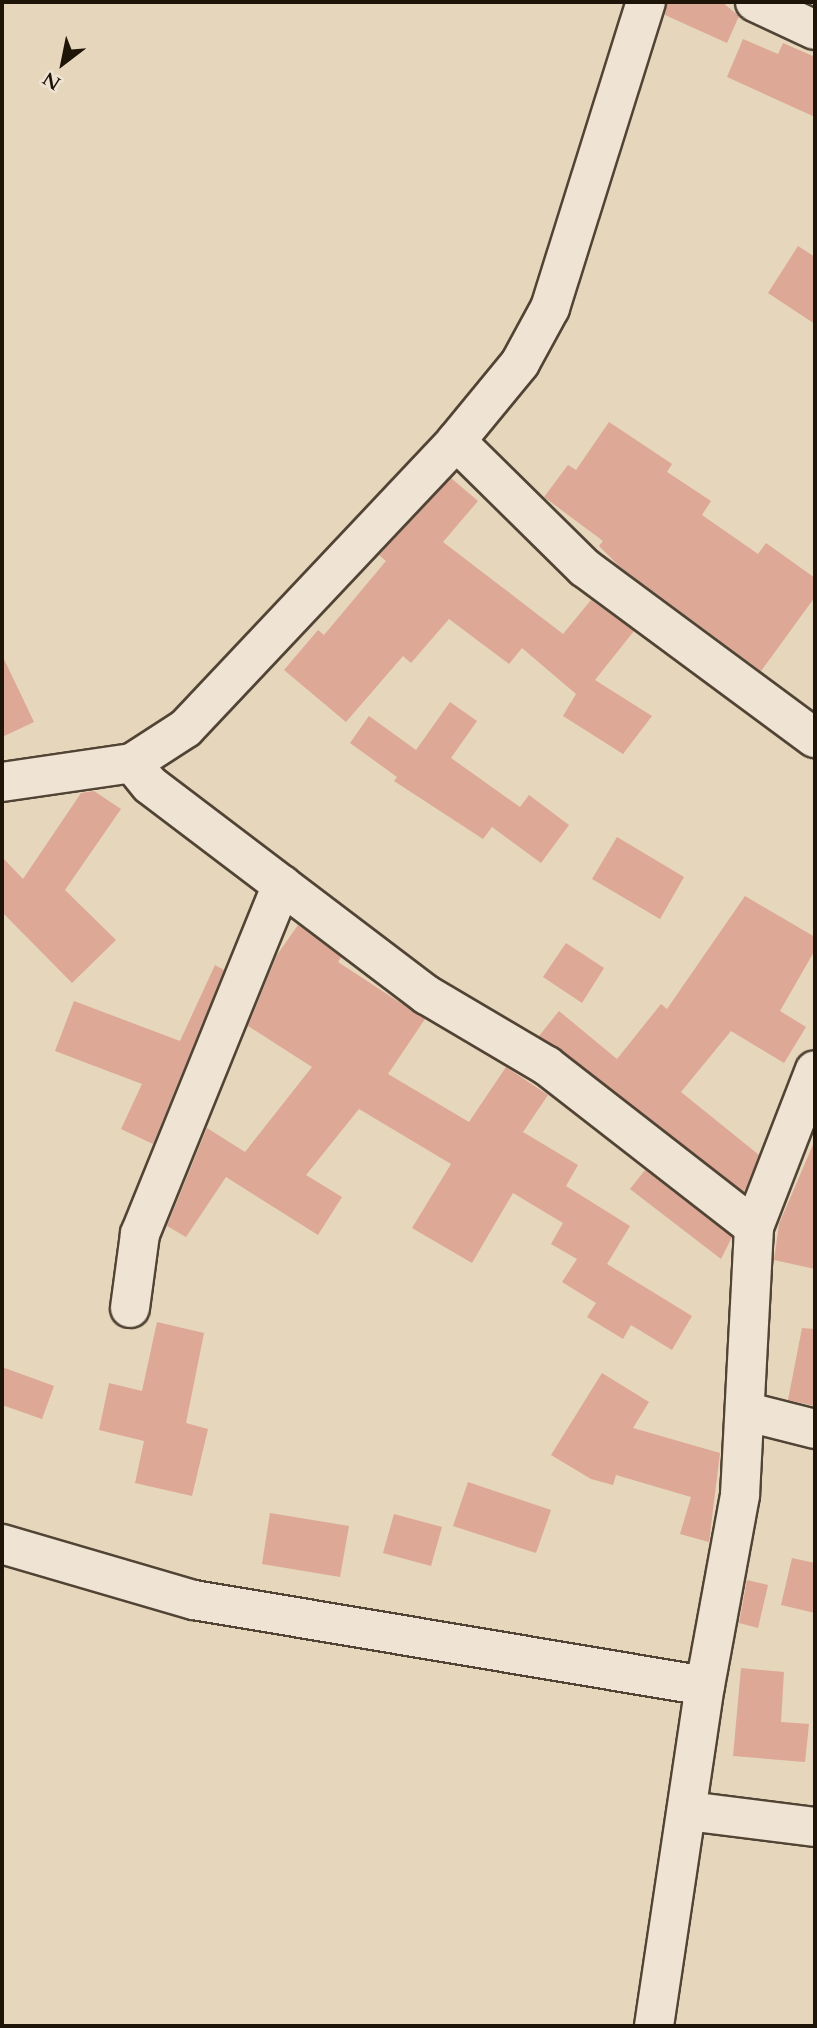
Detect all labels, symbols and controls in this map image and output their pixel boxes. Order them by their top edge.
north arrow [28,28,98,98]
text: N [38,65,66,96]

